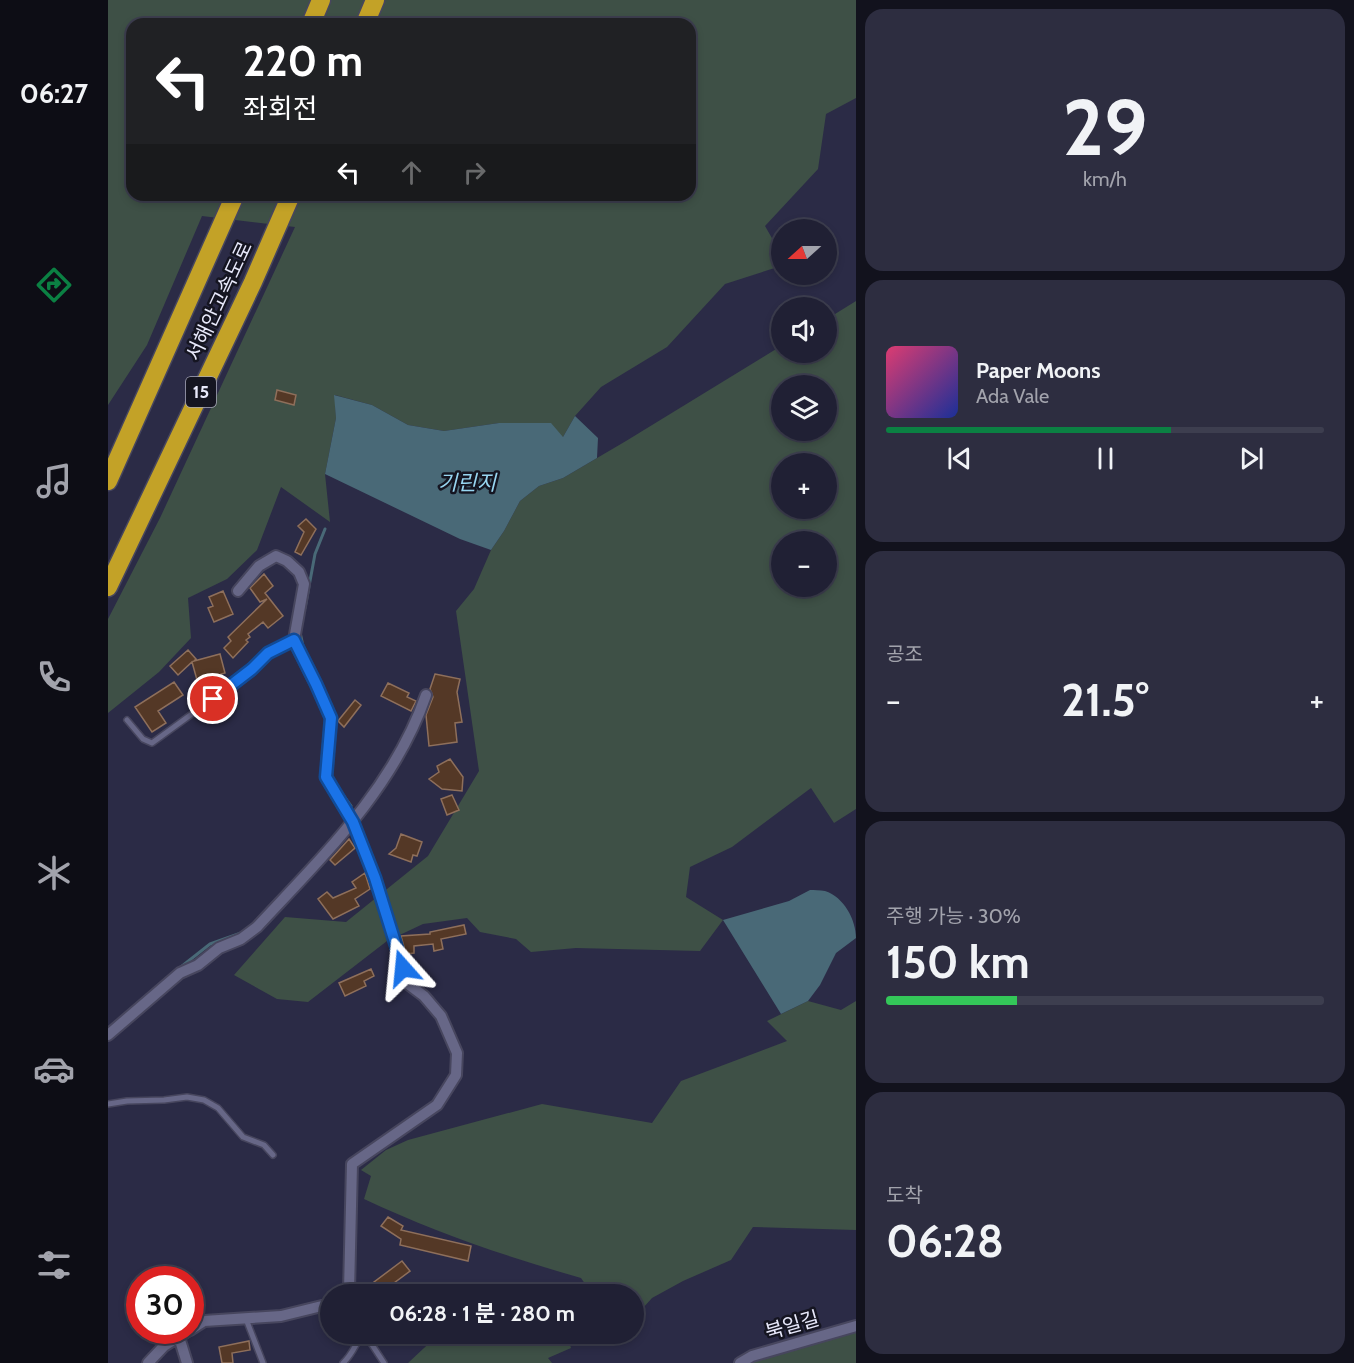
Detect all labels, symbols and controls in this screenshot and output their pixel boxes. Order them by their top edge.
text: 220 m [243,35,363,87]
icon: left [144,42,222,120]
text: 06:27 [20,77,88,110]
text: 29 [1062,80,1148,175]
text: 좌회전 [243,92,318,125]
icon: left [332,156,365,189]
icon: ahead [395,156,428,189]
icon: right [458,156,491,189]
text: km/h [1083,167,1127,191]
north arrow [771,219,837,285]
map controls [771,219,837,597]
street label: 서해안고속도로 [181,238,257,364]
icon: directions [33,264,75,306]
button: sound [771,297,837,363]
text: Paper Moons [976,357,1100,384]
button: layers [771,375,837,441]
road number: 15 [186,377,216,407]
text: Ada Vale [976,384,1049,408]
icon: previous [943,442,976,475]
icon: pause [1089,442,1122,475]
icon: next [1235,442,1268,475]
button: + [771,453,837,519]
icon: music [33,460,75,502]
water label: 기린지 [438,470,498,495]
button: − [771,531,837,597]
text: 공조 [886,642,923,666]
icon: phone [33,656,75,698]
pin [187,673,238,724]
text: 21.5° [1061,673,1149,727]
text: − [886,680,901,720]
text: + [1309,680,1324,720]
icon: arrive [196,682,229,715]
icon: climate [33,852,75,894]
text: 주행 가능 · 30% [886,904,1021,928]
text: 150 km [886,935,1030,989]
position arrow [371,936,435,1000]
icon: car [33,1048,75,1090]
text: 도착 [886,1183,923,1207]
text: 06:28 [886,1214,1004,1268]
icon: filters [33,1244,75,1286]
speed limit sign: 30 [126,1266,204,1344]
text: 06:28 · 1 분 · 280 m [389,1300,575,1327]
street label: 북일길 [762,1306,822,1344]

